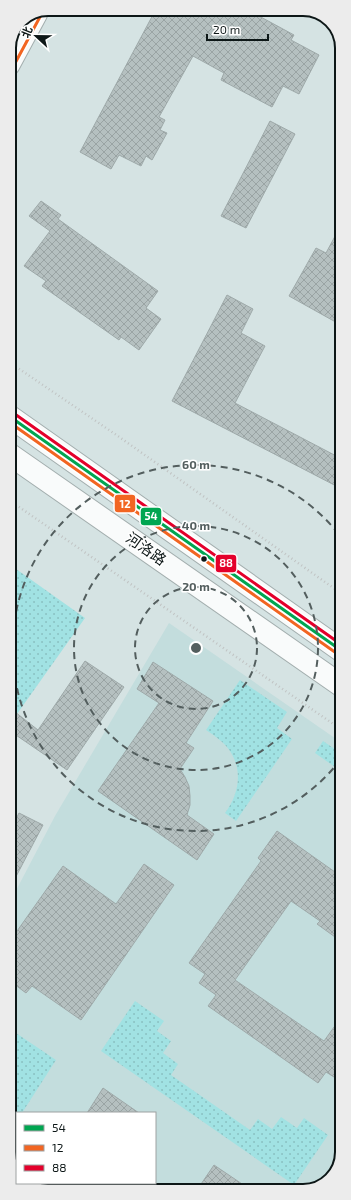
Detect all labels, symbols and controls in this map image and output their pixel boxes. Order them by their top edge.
north arrow [16,16,56,56]
scale bar [207,16,268,42]
text: 20 m [213,22,240,36]
text: 北 [18,25,34,40]
text: 60 m [182,457,210,471]
line badge: 12 [114,494,136,513]
text: 12 [119,497,131,510]
line badge: 54 [140,507,162,526]
text: 54 [144,509,158,522]
text: 40 m [182,518,210,532]
street label: 河洛路 [123,528,170,568]
unlabelled marker [199,554,209,564]
line badge: 88 [215,554,237,573]
text: 88 [219,556,233,569]
text: 20 m [182,579,210,593]
centre of rings [189,641,203,655]
legend [16,1112,156,1184]
text: 54 [52,1120,66,1134]
text: 12 [52,1140,64,1154]
text: 88 [52,1160,67,1174]

